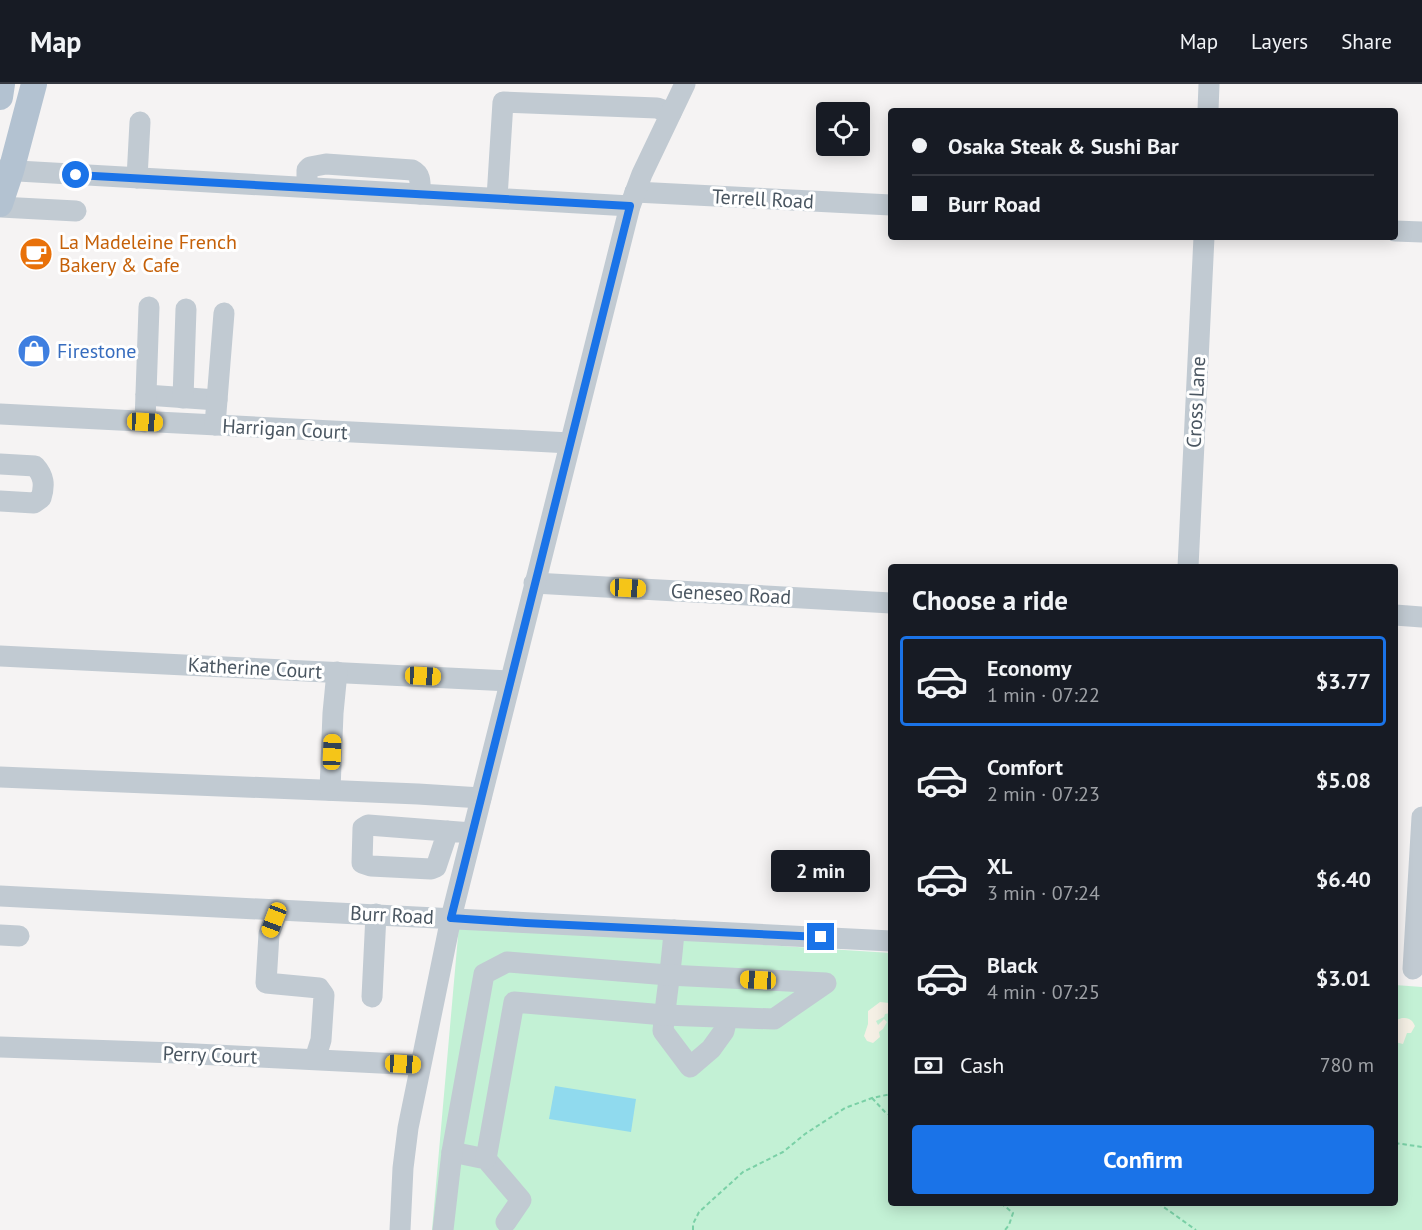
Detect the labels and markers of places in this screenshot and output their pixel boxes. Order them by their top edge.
place label: La Madeleine French Bakery & Cafe [59,229,237,278]
cafe icon: La Madeleine French Bakery & Cafe [18,236,54,272]
shop icon: Firestone [16,333,52,369]
place label: Firestone [57,338,136,364]

